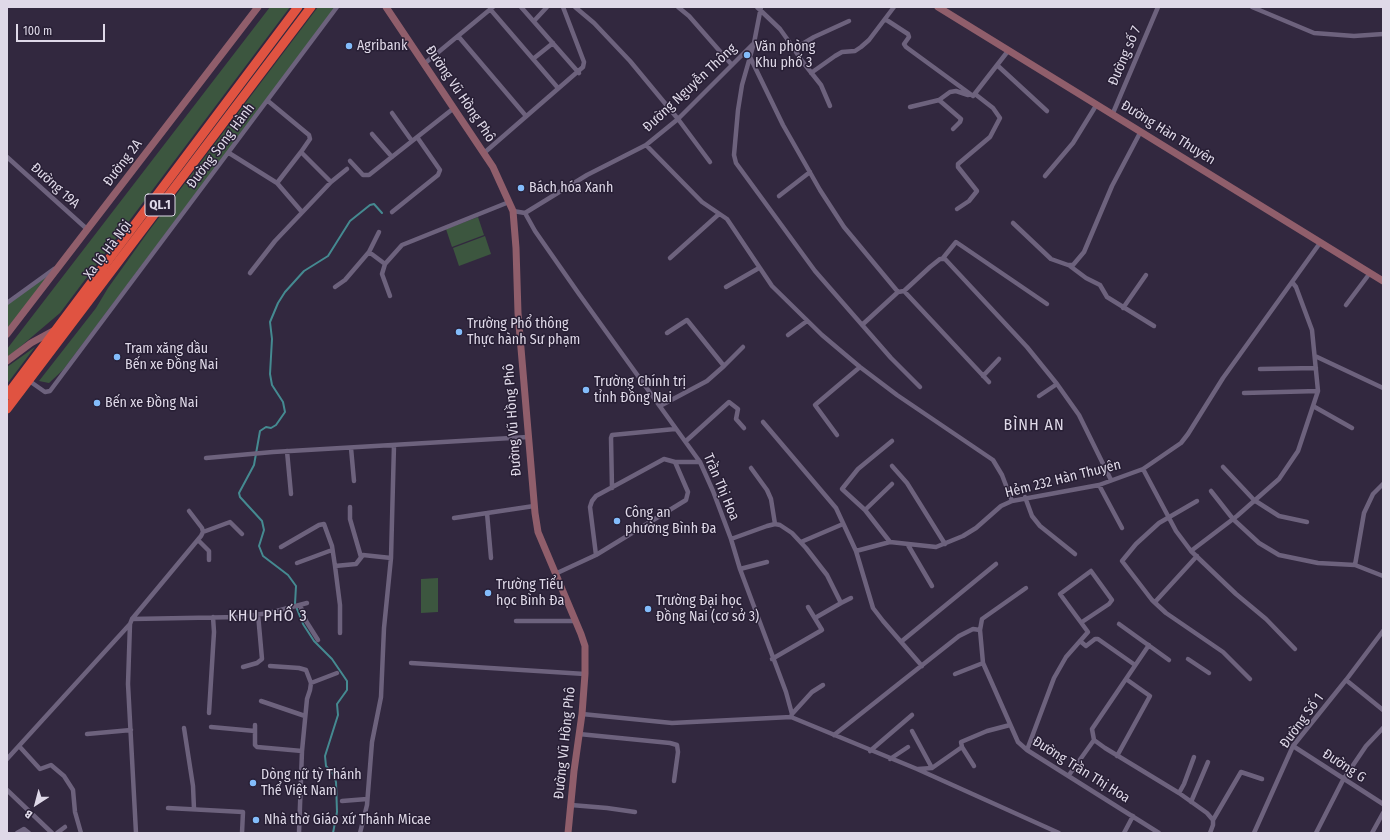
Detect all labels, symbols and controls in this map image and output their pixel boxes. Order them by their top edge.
scale bar [18,16,107,42]
text: 100 m [23,24,52,38]
street label: Đường số 7 [1105,24,1145,88]
place label: Agribank [357,38,407,54]
place label: Văn phòng Khu phố 3 [755,39,815,72]
street label: Đường Nguyễn Thông [640,40,740,136]
marker: Agribank [344,41,354,51]
street label: Đường Vũ Hồng Phô [421,42,499,146]
marker: Văn phòng Khu phố 3 [742,50,752,60]
street label: Đường Hàn Thuyên [1118,97,1218,169]
street label: Đường Song Hành [184,100,258,192]
street label: Đường 2A [100,136,146,190]
street label: Đường 19A [27,160,83,212]
place label: Bách hóa Xanh [529,180,613,196]
marker: Bách hóa Xanh [516,183,526,193]
road number: QL.1 [145,194,175,216]
street label: Xa lộ Hà Nội [80,217,136,283]
place label: Trường Phổ thông Thực hành Sư phạm [467,316,580,348]
marker: Trường Phổ thông Thực hành Sư phạm [454,327,464,337]
place label: Trạm xăng dầu Bến xe Đồng Nai [125,341,218,374]
marker: Trạm xăng dầu Bến xe Đồng Nai [112,352,122,362]
street label: Đường Vũ Hồng Phô [501,363,525,477]
place label: Trường Chính trị tỉnh Đồng Nai [594,374,686,406]
marker: Trường Chính trị tỉnh Đồng Nai [581,385,591,395]
place label: Bến xe Đồng Nai [105,395,198,411]
marker: Bến xe Đồng Nai [92,398,102,408]
district label: BÌNH AN [1003,416,1065,436]
street label: Trần Thị Hoa [699,451,743,523]
street label: Hẻm 232 Hàn Thuyên [1003,456,1123,502]
place label: Công an phường Bình Đa [625,505,716,538]
marker: Công an phường Bình Đa [612,516,622,526]
place label: Trường Tiểu học Bình Đa [496,577,564,610]
marker: Trường Tiểu học Bình Đa [483,588,493,598]
place label: Trường Đại học Đồng Nai (cơ sở 3) [656,593,759,626]
marker: Trường Đại học Đồng Nai (cơ sở 3) [643,604,653,614]
district label: KHU PHỐ 3 [228,607,308,627]
street label: Đường Vũ Hồng Phô [551,686,579,800]
street label: Đường Số 1 [1276,690,1328,752]
street label: Đường Trần Thị Hoa [1029,733,1133,807]
street label: Đường G [1319,746,1369,786]
place label: Dòng nữ tỳ Thánh Thể Việt Nam [261,767,362,800]
marker: Dòng nữ tỳ Thánh Thể Việt Nam [248,778,258,788]
north arrow [16,784,56,824]
text: B [22,807,35,821]
place label: Nhà thờ Giáo xứ Thánh Micae [264,812,431,828]
marker: Nhà thờ Giáo xứ Thánh Micae [251,815,261,825]

